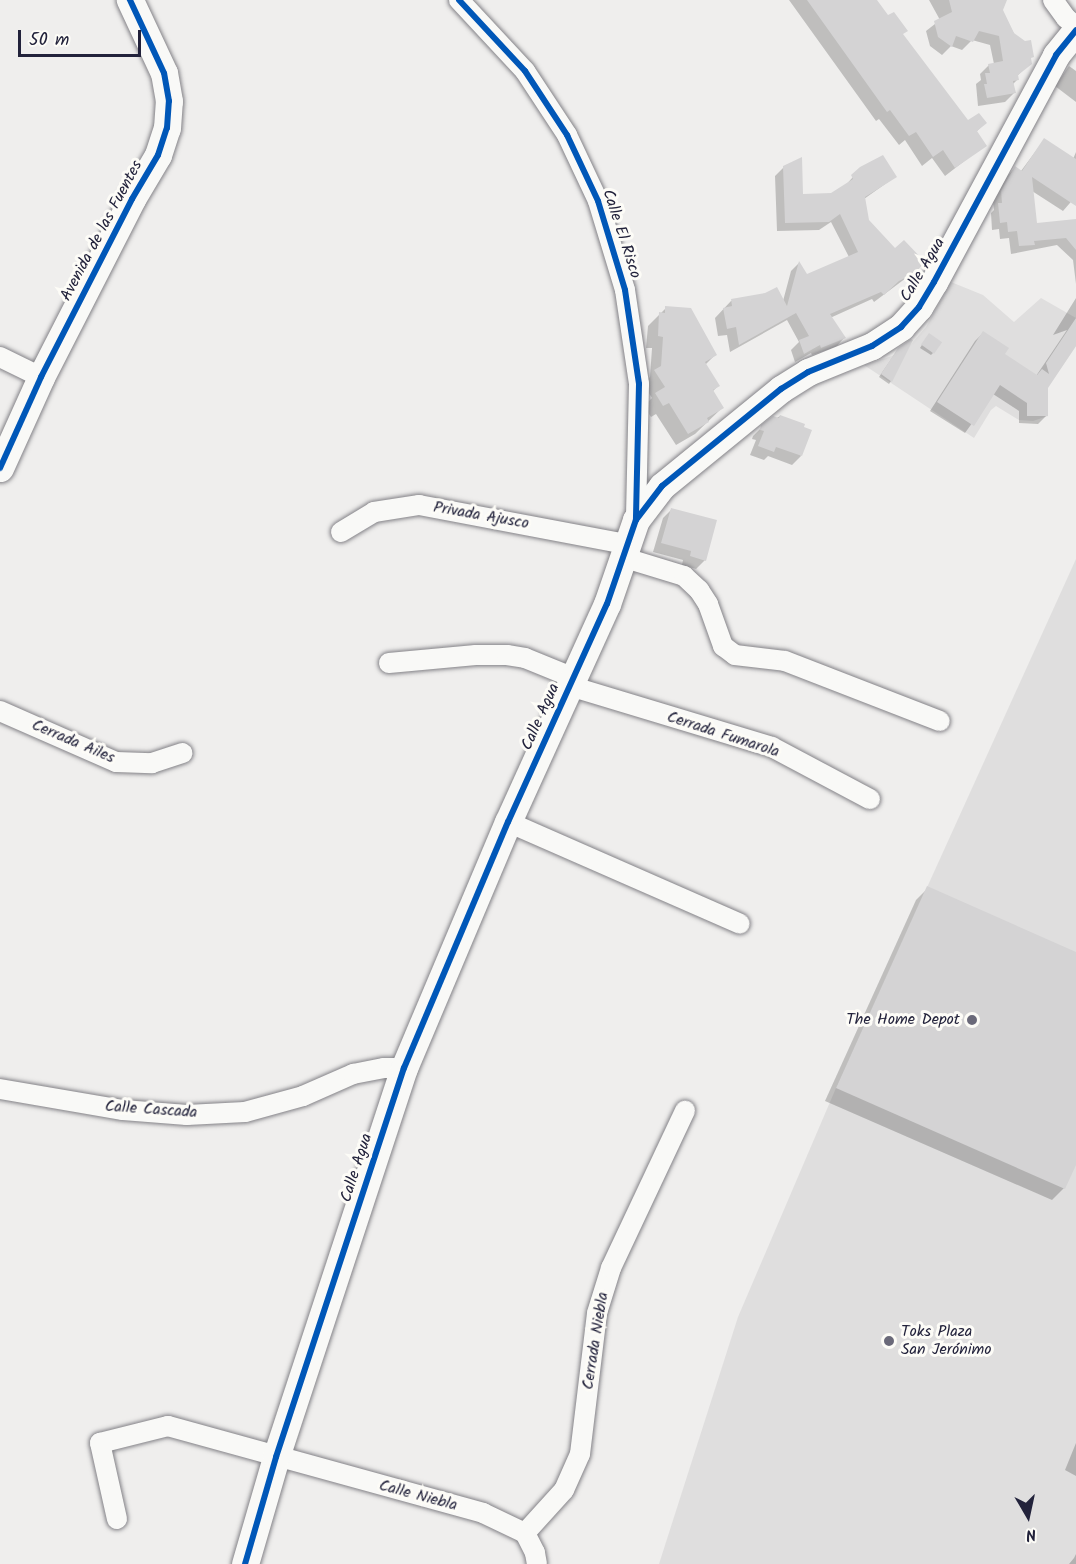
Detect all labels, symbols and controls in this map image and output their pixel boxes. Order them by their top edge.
scale bar [21,18,144,56]
text: 50 m [29,26,69,55]
street label: Avenida de las Fuentes [57,158,147,304]
street label: Calle El Risco [598,187,644,281]
street label: Calle Agua [896,235,950,305]
street label: Privada Ajusco [432,498,530,534]
street label: Calle Agua [518,681,564,753]
street label: Cerrada Fumarola [664,708,782,762]
street label: Cerrada Ailes [29,716,117,768]
place label: The Home Depot [846,1010,960,1030]
marker: The Home Depot [965,1013,979,1027]
street label: Calle Cascada [104,1097,198,1123]
street label: Calle Agua [337,1131,377,1205]
street label: Cerrada Niebla [579,1291,613,1391]
place label: Toks Plaza San Jerónimo [901,1322,991,1360]
marker: Toks Plaza San Jerónimo [882,1334,896,1348]
street label: Calle Niebla [377,1476,459,1516]
north arrow [998,1486,1058,1546]
text: N [1024,1521,1038,1547]

